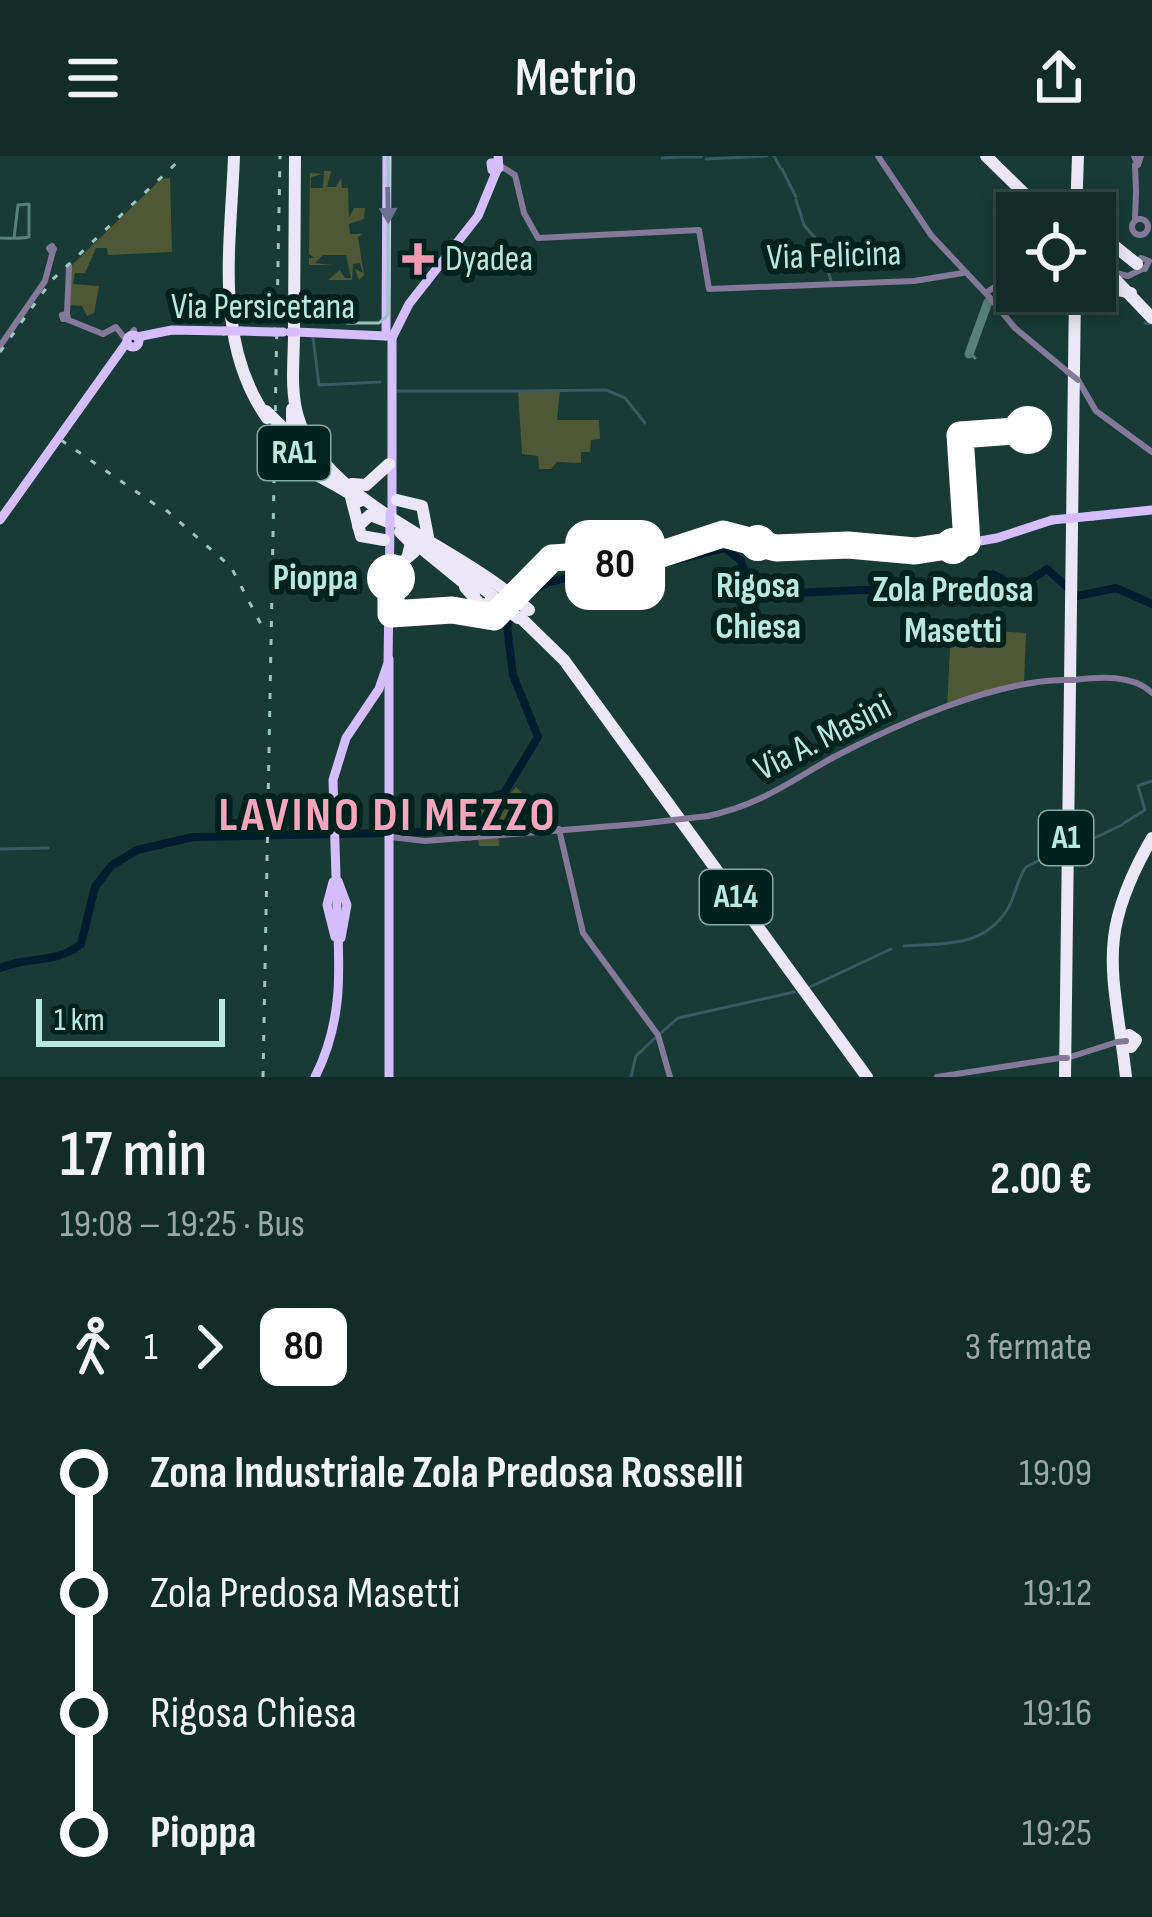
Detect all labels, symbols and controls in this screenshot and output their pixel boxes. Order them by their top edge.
icon: menu [60,45,126,111]
icon: share [1026,45,1092,111]
text: Metrio [515,46,637,111]
one-way arrow [378,187,397,225]
map controls [996,192,1116,312]
button: locate [996,192,1116,312]
street label: Via Felicina [766,232,902,280]
place label: Dyadea [445,238,533,281]
marker: Dyadea [402,243,434,275]
street label: Via Persicetana [171,286,355,329]
unlabelled marker [1006,408,1050,452]
road number: RA1 [258,426,330,480]
line badge: 80 [561,526,669,604]
marker: Rigosa Chiesa [742,527,774,559]
marker: Zola Predosa Masetti [937,530,969,562]
text: 80 [595,539,635,590]
marker: Pioppa [369,556,413,600]
place label: Pioppa [273,557,358,600]
place label: Rigosa Chiesa [715,565,801,649]
place label: Zola Predosa Masetti [872,569,1034,653]
street label: Via A. Masini [747,685,899,791]
district label: LAVINO DI MEZZO [219,787,557,844]
road number: A1 [1039,811,1093,865]
road number: A14 [700,870,772,924]
scale bar [36,993,225,1046]
text: 1 km [54,1000,105,1040]
text: 17 min [60,1116,208,1195]
text: 2.00 € [990,1152,1092,1207]
text: 19:08 – 19:25 · Bus [60,1201,305,1248]
icon: walk [60,1314,126,1380]
icon: forward [176,1314,242,1380]
text: 80 [284,1321,323,1372]
text: 1 [144,1324,158,1371]
text: 3 fermate [965,1324,1092,1371]
text: Zona Industriale Zola Predosa Rosselli [150,1446,743,1501]
text: 19:09 [1019,1450,1092,1497]
text: Zola Predosa Masetti [150,1566,460,1621]
text: 19:12 [1024,1570,1092,1617]
text: Rigosa Chiesa [150,1686,357,1741]
text: 19:16 [1023,1690,1092,1737]
text: Pioppa [150,1806,256,1861]
text: 19:25 [1022,1810,1092,1857]

